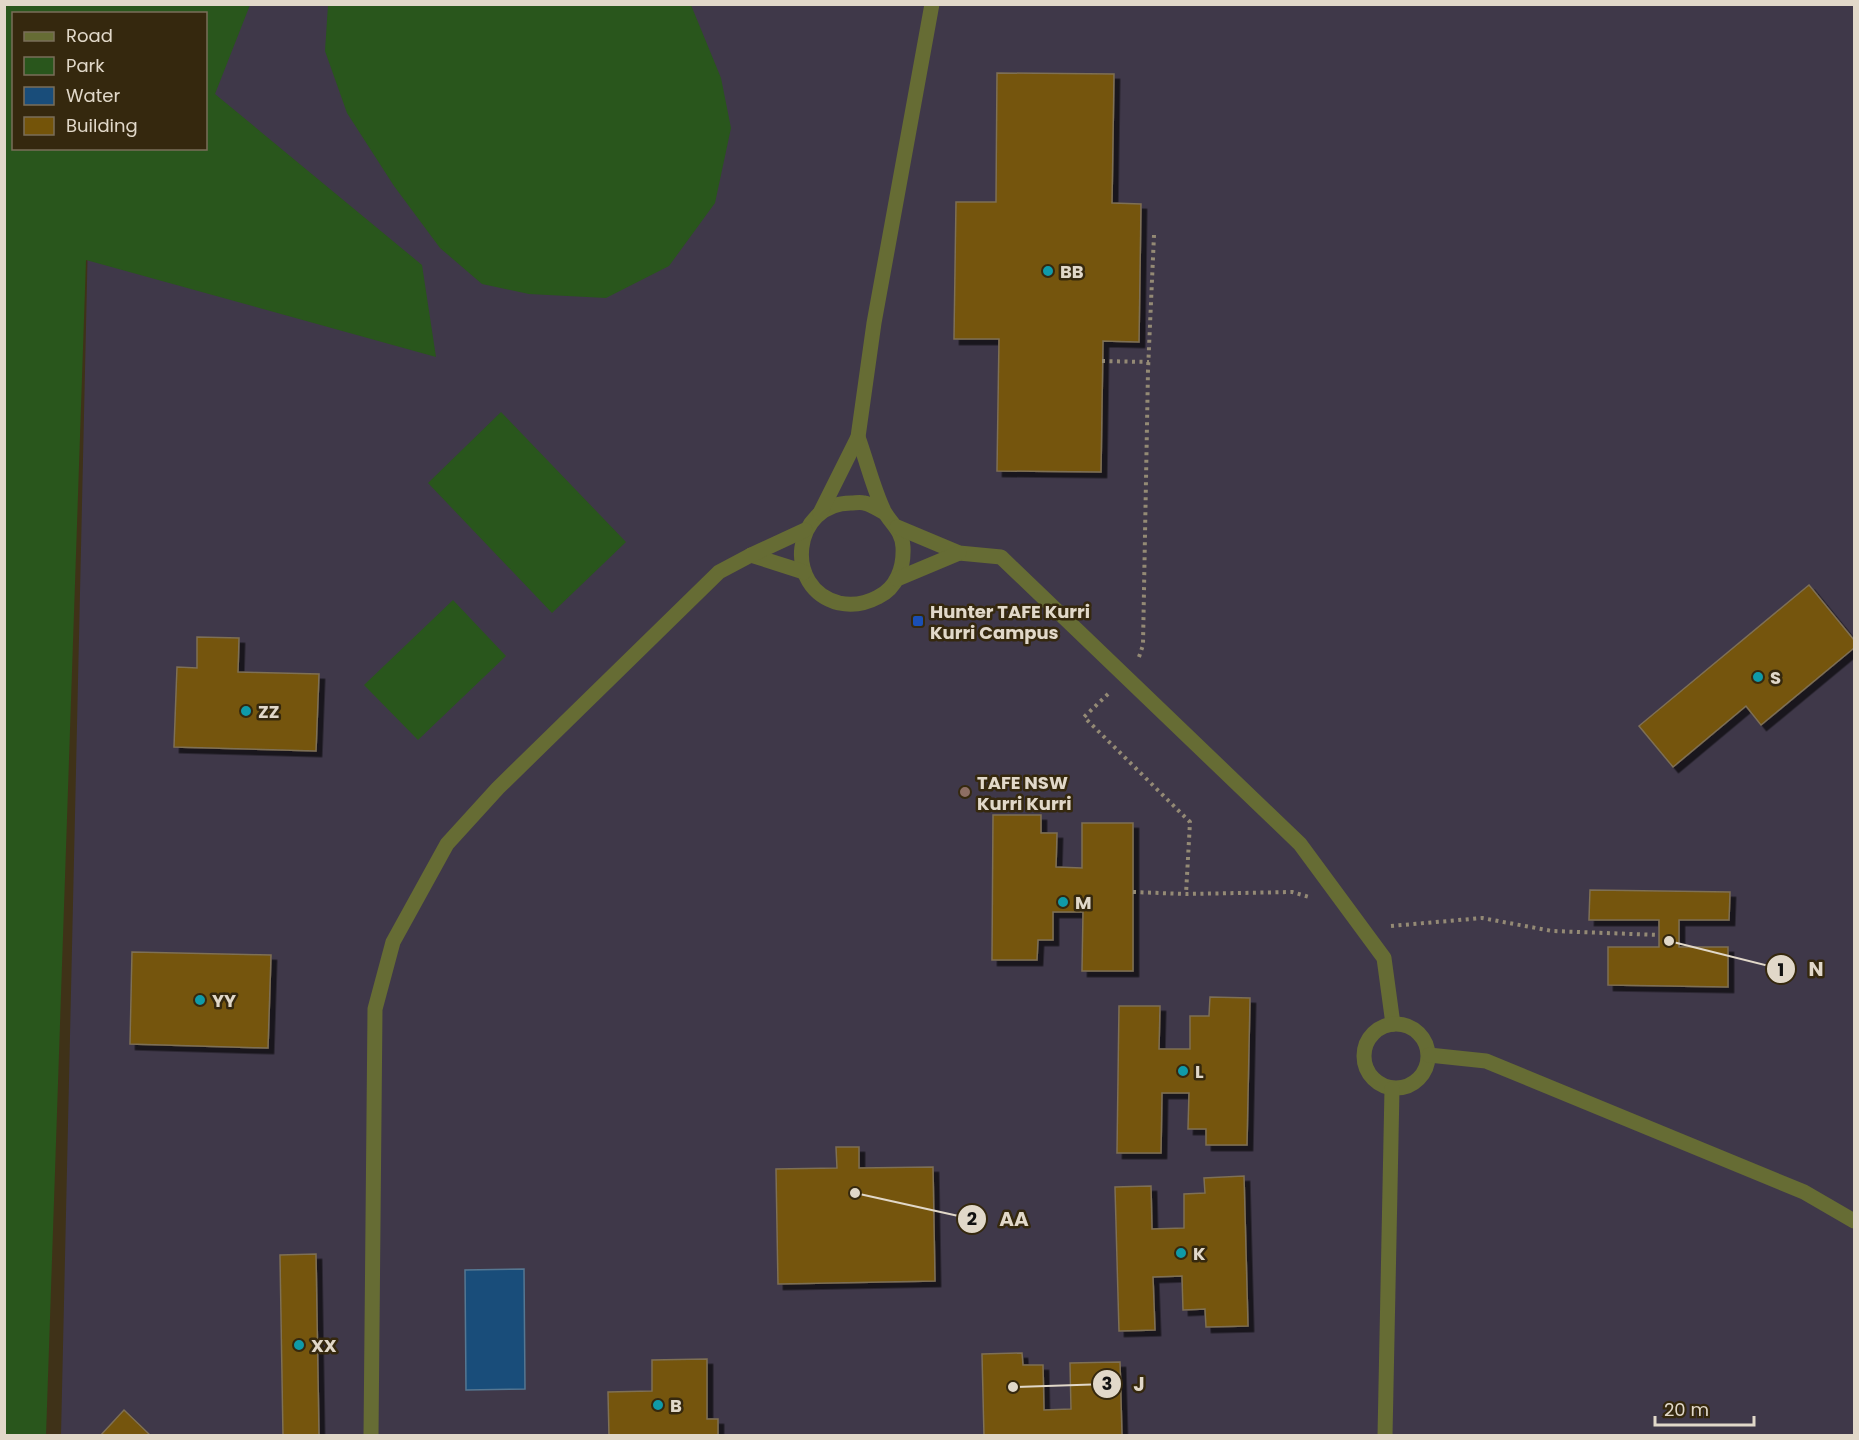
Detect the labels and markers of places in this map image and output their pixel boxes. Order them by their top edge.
place label: BB [1060,259,1084,284]
marker: BB [1041,264,1055,278]
place label: Hunter TAFE Kurri Kurri Campus [930,599,1090,645]
marker: Hunter TAFE Kurri Kurri Campus [911,614,925,628]
place label: S [1770,665,1781,690]
marker: S [1751,670,1765,684]
place label: ZZ [258,699,279,724]
marker: ZZ [239,704,253,718]
place label: TAFE NSW Kurri Kurri [977,770,1072,816]
marker: TAFE NSW Kurri Kurri [958,785,972,799]
place label: M [1075,890,1092,915]
marker: M [1056,895,1070,909]
callout: N [1766,950,1835,988]
place label: YY [212,988,236,1013]
marker: YY [193,993,207,1007]
place label: L [1195,1059,1204,1084]
marker: L [1176,1064,1190,1078]
callout: AA [957,1200,1041,1238]
place label: K [1193,1241,1206,1266]
marker: K [1174,1246,1188,1260]
place label: XX [311,1333,337,1358]
marker: XX [292,1338,306,1352]
callout: J [1092,1365,1157,1403]
place label: B [670,1393,682,1418]
marker: B [651,1398,665,1412]

